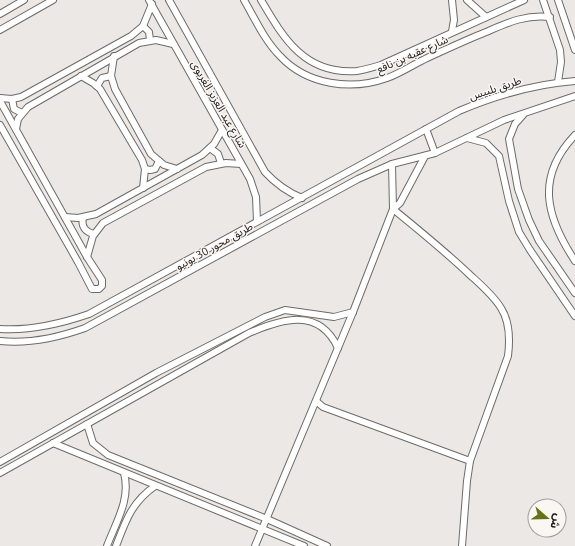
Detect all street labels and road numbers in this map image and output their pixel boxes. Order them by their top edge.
street label: شارع عقبه بن نافع [374,33,451,77]
street label: شارع عبد العزيز الغربوى [187,58,249,151]
street label: طريق بلبيس [467,74,523,103]
street label: طريق محور 30 يونيو [173,220,255,273]

